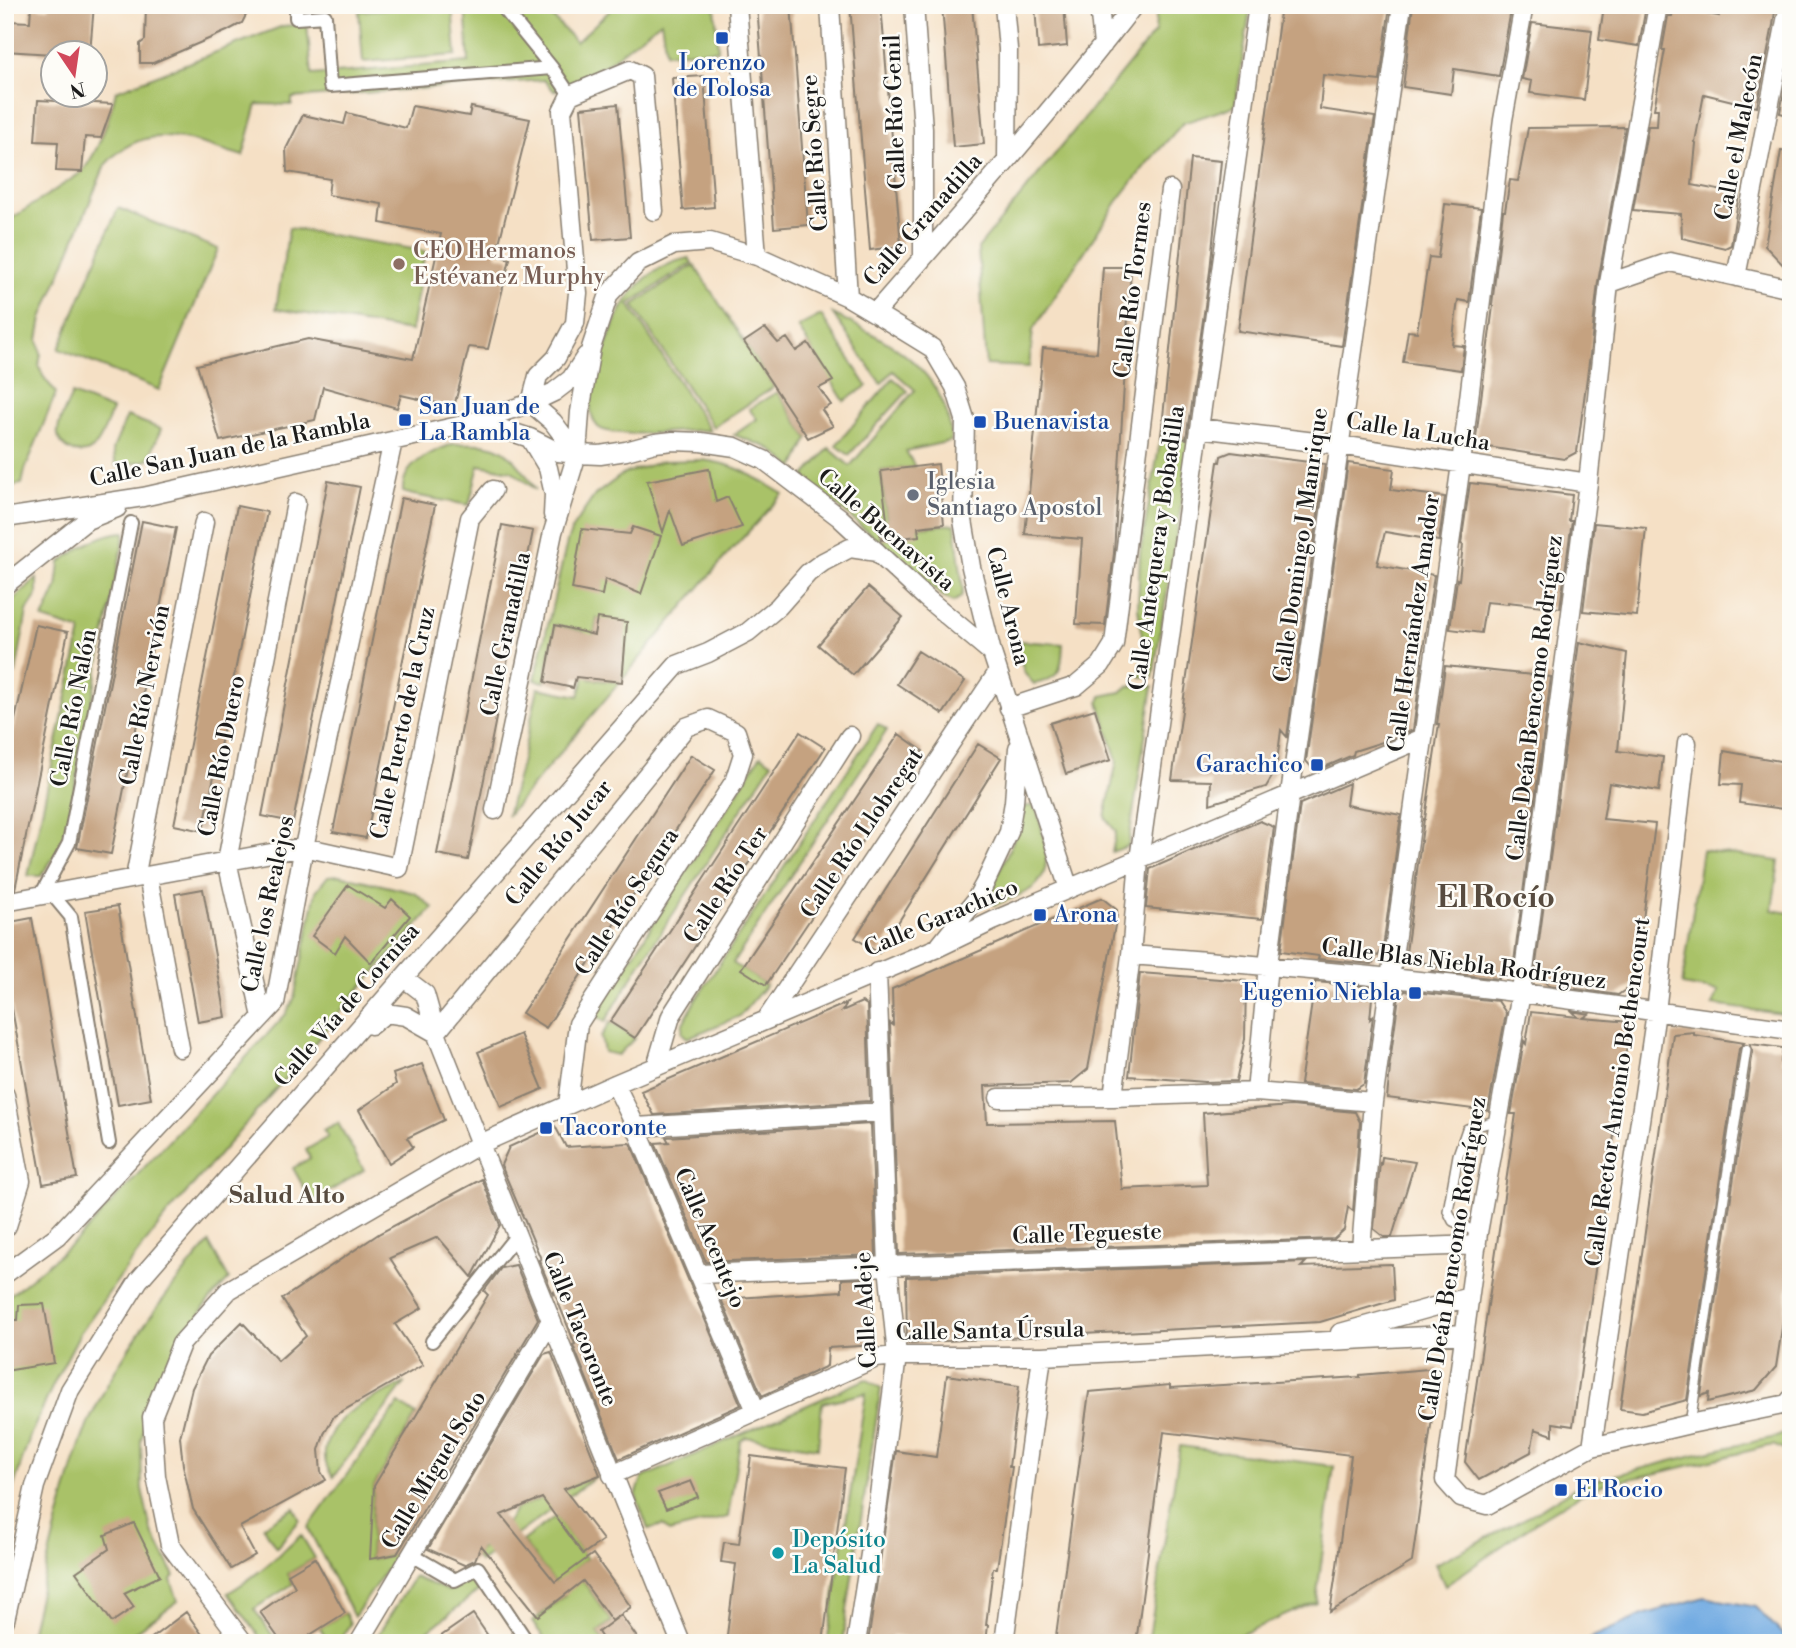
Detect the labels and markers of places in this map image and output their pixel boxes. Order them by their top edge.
marker: Lorenzo de Tolosa [714,30,730,46]
place label: Lorenzo de Tolosa [673,49,771,103]
place label: CEO Hermanos Estévanez Murphy [413,237,606,291]
marker: CEO Hermanos Estévanez Murphy [391,256,407,272]
place label: San Juan de La Rambla [419,393,540,447]
place label: Buenavista [993,408,1110,436]
marker: San Juan de La Rambla [397,412,413,428]
marker: Buenavista [972,414,988,430]
place label: Iglesia Santiago Apostol [927,468,1103,522]
marker: Iglesia Santiago Apostol [905,487,921,503]
place label: Garachico [1196,751,1303,779]
marker: Garachico [1309,757,1325,773]
place label: Arona [1053,901,1118,929]
marker: Arona [1032,907,1048,923]
place label: Eugenio Niebla [1242,979,1401,1007]
marker: Eugenio Niebla [1407,985,1423,1001]
place label: Tacoronte [560,1114,667,1142]
marker: Tacoronte [538,1120,554,1136]
place label: El Rocio [1575,1476,1663,1504]
marker: El Rocio [1553,1482,1569,1498]
place label: Depósito La Salud [792,1526,886,1580]
marker: Depósito La Salud [770,1545,786,1561]

